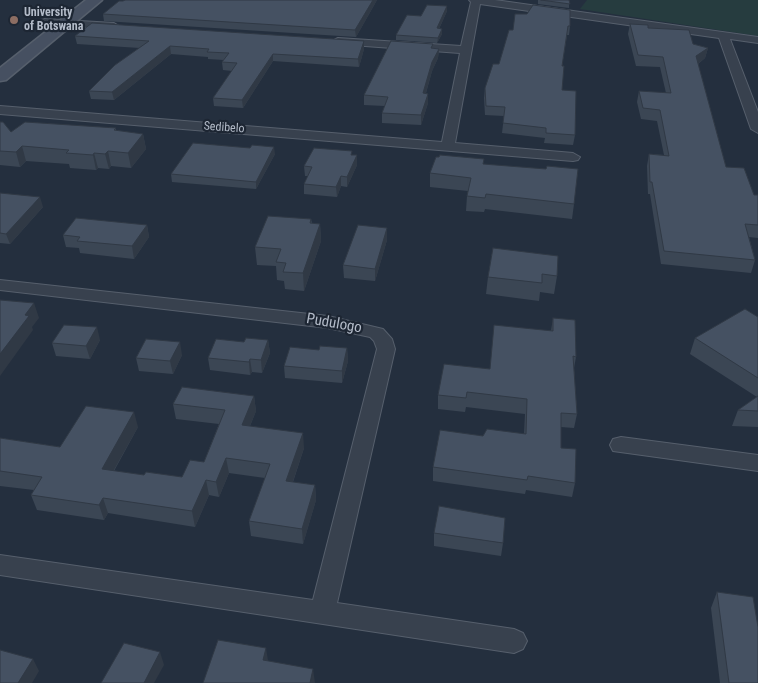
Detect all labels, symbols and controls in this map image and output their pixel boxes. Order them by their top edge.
place label: University of Botswana [24,6,83,34]
marker: University of Botswana [8,14,20,26]
street label: Sedibelo [203,119,245,137]
street label: Pudulogo [305,310,363,338]

